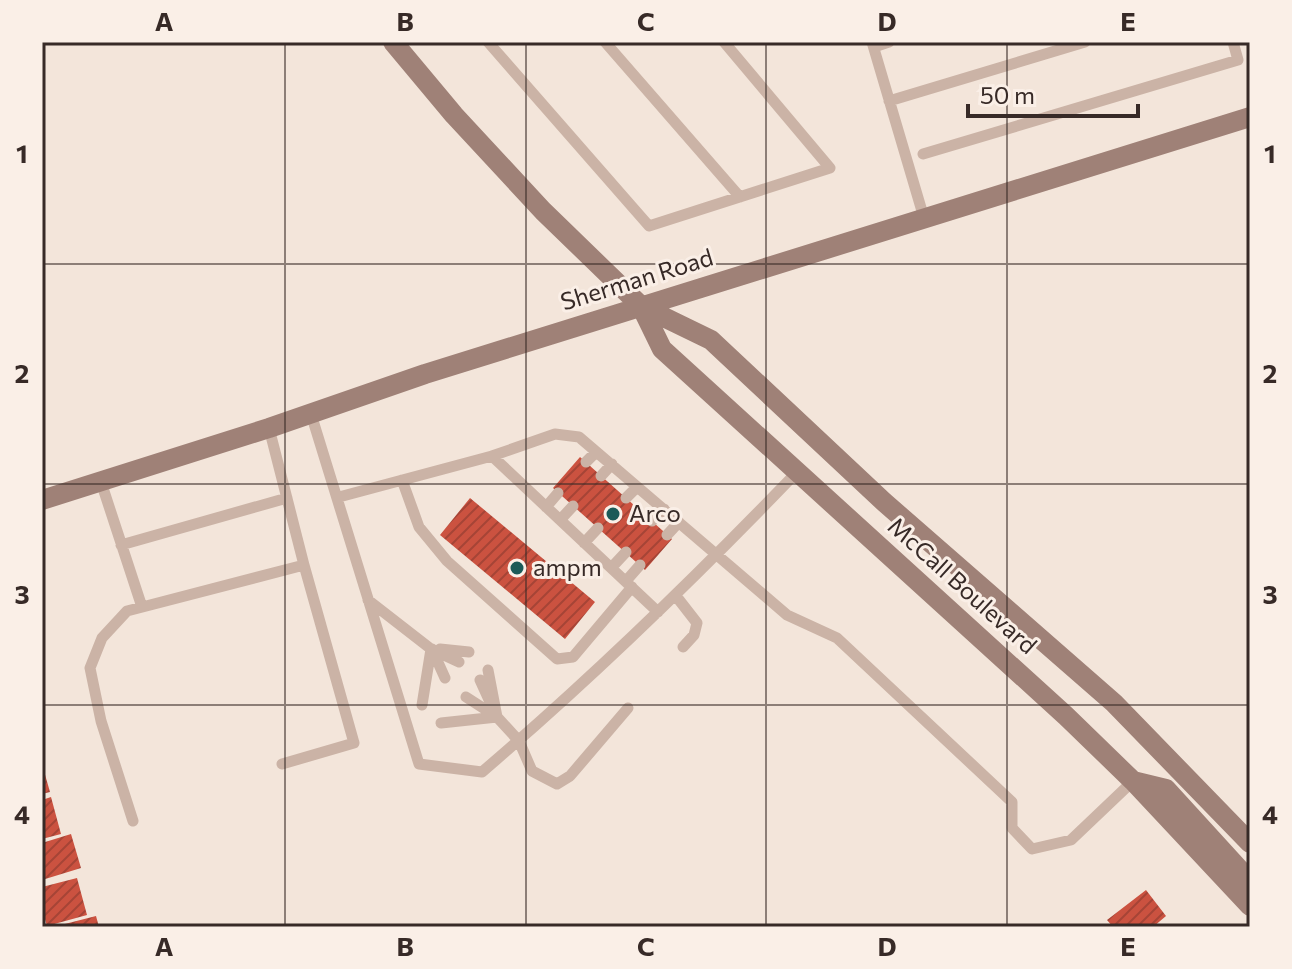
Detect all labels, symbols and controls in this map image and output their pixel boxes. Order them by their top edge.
text: A [155,5,174,36]
text: B [396,5,414,36]
text: C [637,5,655,36]
text: D [877,5,897,36]
text: E [1120,5,1136,36]
scale bar [968,68,1138,118]
text: 50 m [980,80,1035,109]
text: 1 [16,137,28,168]
text: 1 [1264,137,1276,168]
street label: Sherman Road [557,242,716,316]
text: 2 [15,357,29,388]
text: 2 [1263,357,1277,388]
place label: Arco [629,498,681,527]
marker: Arco [604,505,622,523]
street label: McCall Boulevard [883,511,1043,659]
place label: ampm [533,552,602,581]
marker: ampm [508,559,526,577]
text: 3 [14,578,30,609]
text: 3 [1262,578,1278,609]
text: 4 [14,798,30,829]
text: 4 [1262,798,1278,829]
text: A [155,930,174,961]
text: B [396,930,414,961]
text: C [637,930,655,961]
text: D [877,930,897,961]
text: E [1120,930,1136,961]

